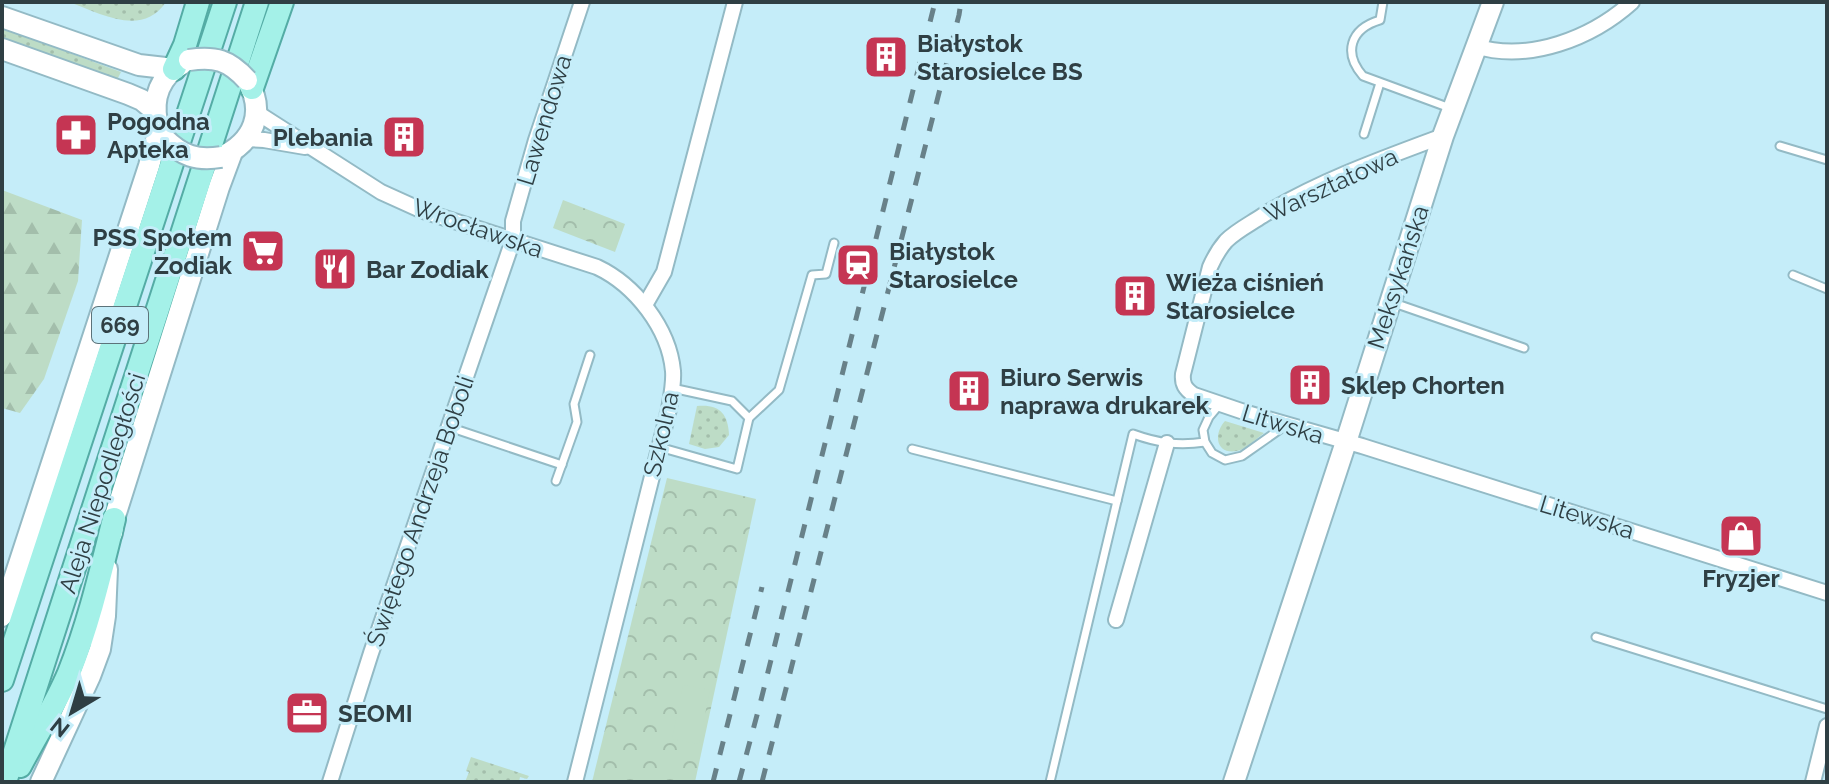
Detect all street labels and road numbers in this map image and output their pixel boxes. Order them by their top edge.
street label: Lawendowa [510,51,578,189]
street label: Warsztatowa [1260,141,1402,229]
street label: Wrocławska [409,192,547,264]
street label: Meksykańska [1361,202,1435,352]
road number: 669 [92,307,148,343]
street label: Aleja Niepodległości [53,369,151,597]
street label: Świętego Andrzeja Boboli [360,372,480,650]
street label: Szkolna [637,389,685,479]
street label: Litwska [1239,398,1327,450]
street label: Litewska [1536,489,1638,545]

